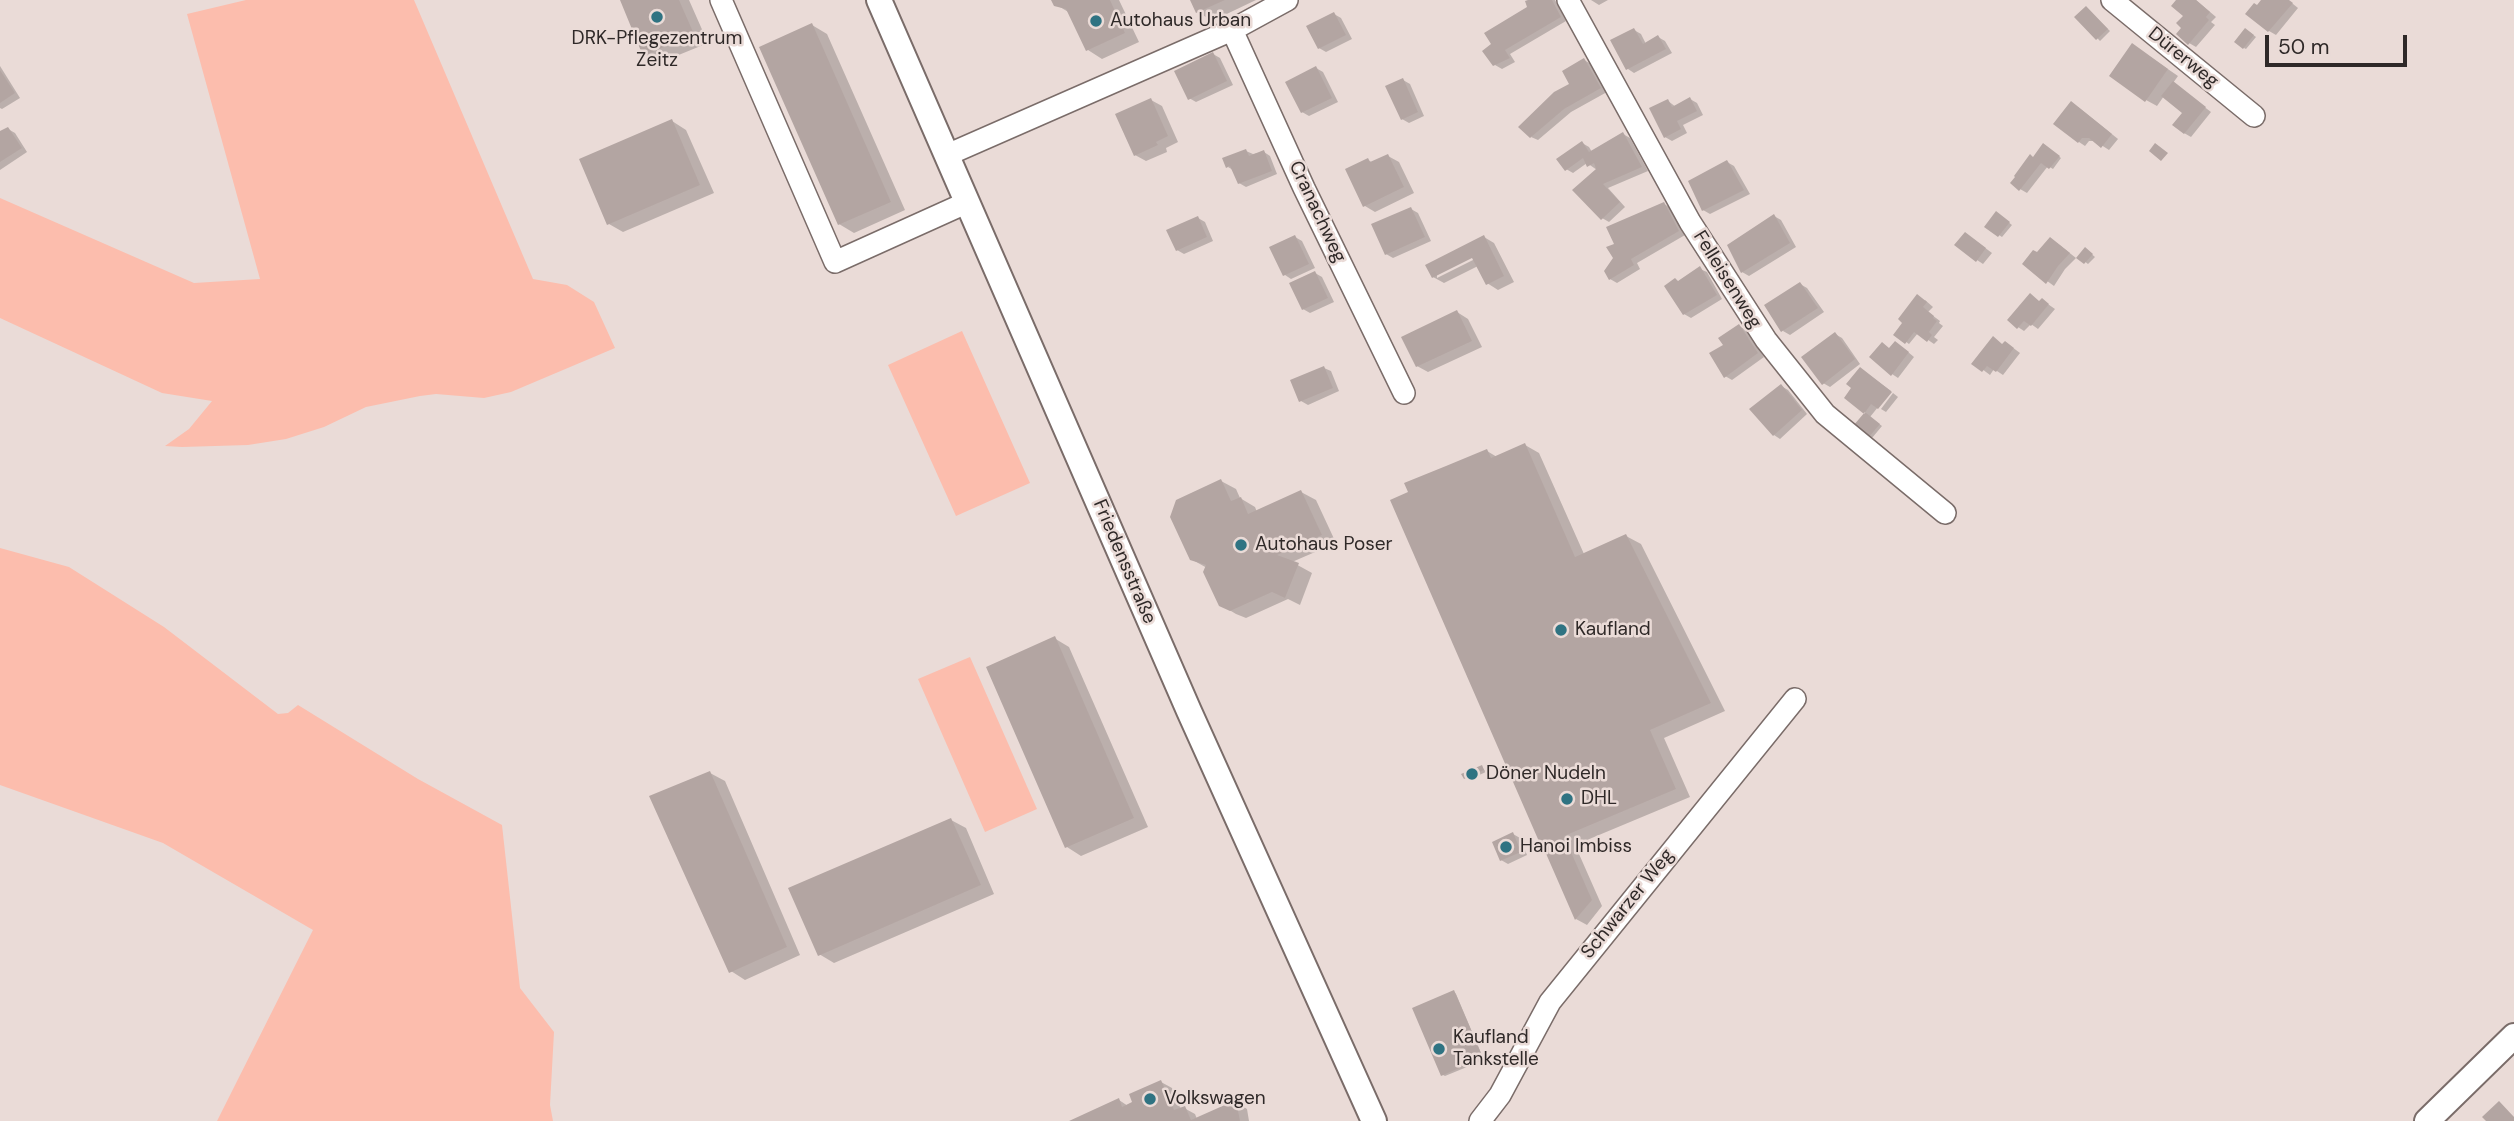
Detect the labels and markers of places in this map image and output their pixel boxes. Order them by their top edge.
marker: DRK-Pflegezentrum Zeitz [649,9,665,25]
place label: Autohaus Urban [1110,10,1251,32]
marker: Autohaus Urban [1088,13,1104,29]
place label: DRK-Pflegezentrum Zeitz [572,28,742,72]
place label: Autohaus Poser [1255,534,1393,556]
marker: Autohaus Poser [1233,537,1249,553]
place label: Kaufland [1575,619,1651,641]
marker: Kaufland [1553,622,1569,638]
place label: Döner Nudeln [1486,763,1606,785]
marker: Döner Nudeln [1464,766,1480,782]
place label: DHL [1581,788,1617,810]
marker: DHL [1559,791,1575,807]
place label: Hanoi Imbiss [1520,836,1632,858]
marker: Hanoi Imbiss [1498,839,1514,855]
place label: Kaufland Tankstelle [1453,1027,1539,1071]
marker: Kaufland Tankstelle [1431,1041,1447,1057]
place label: Volkswagen [1164,1088,1266,1110]
marker: Volkswagen [1142,1091,1158,1107]

